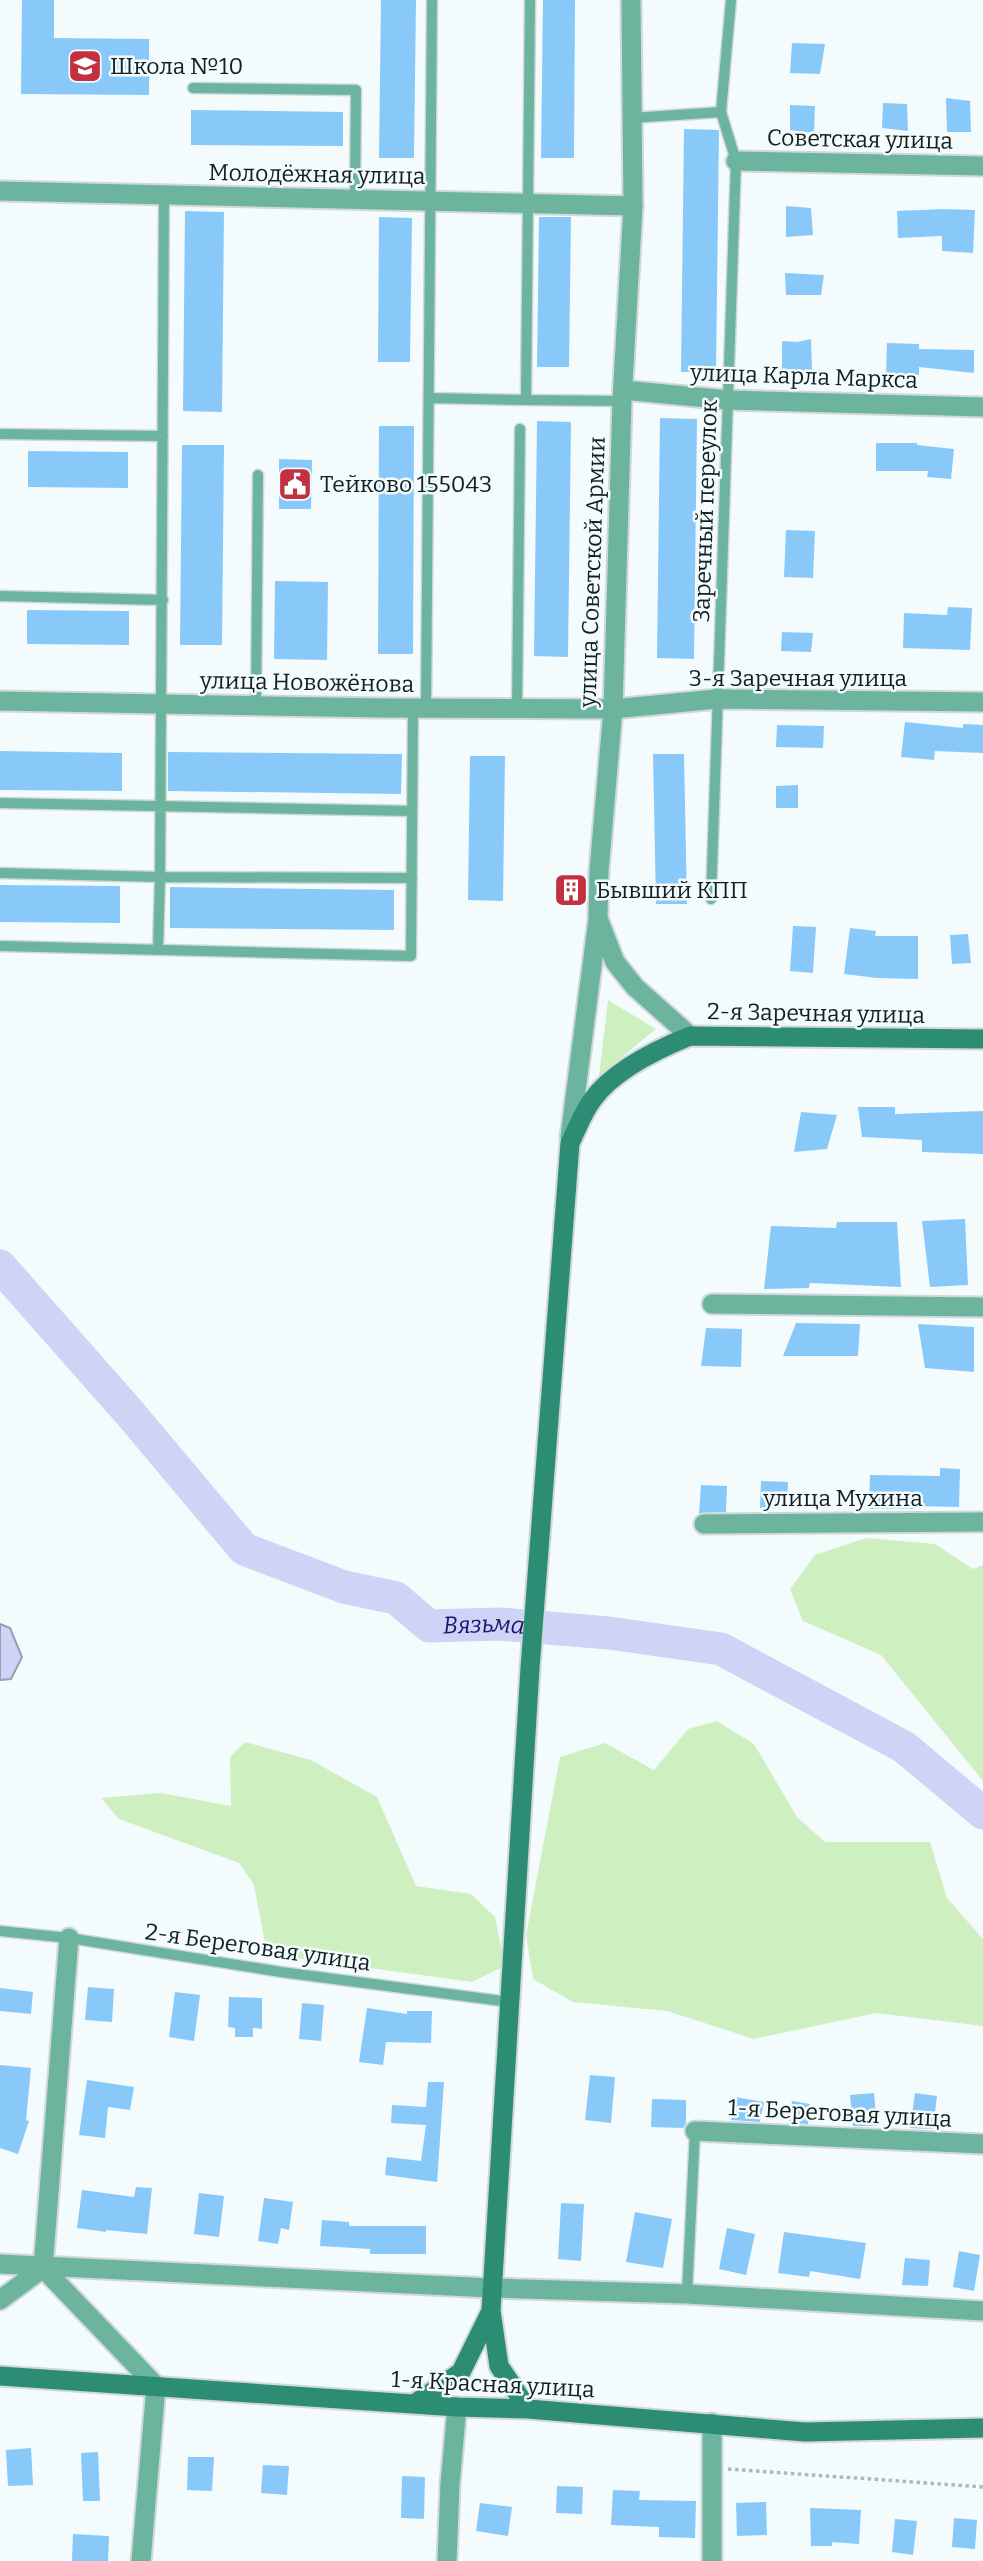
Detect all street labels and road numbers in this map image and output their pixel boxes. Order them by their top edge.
street label: Советская улица [767,123,954,155]
street label: Молодёжная улица [208,158,426,190]
street label: улица Карла Маркса [689,358,919,394]
street label: Заречный переулок [687,399,723,623]
street label: улица Советской Армии [573,436,611,709]
street label: 3-я Заречная улица [689,664,908,692]
street label: улица Новожёнова [199,666,415,698]
street label: 2-я Заречная улица [707,997,926,1029]
street label: улица Мухина [762,1484,923,1512]
street label: 2-я Береговая улица [143,1917,373,1977]
street label: 1-я Береговая улица [727,2093,953,2133]
street label: 1-я Красная улица [391,2365,596,2403]

